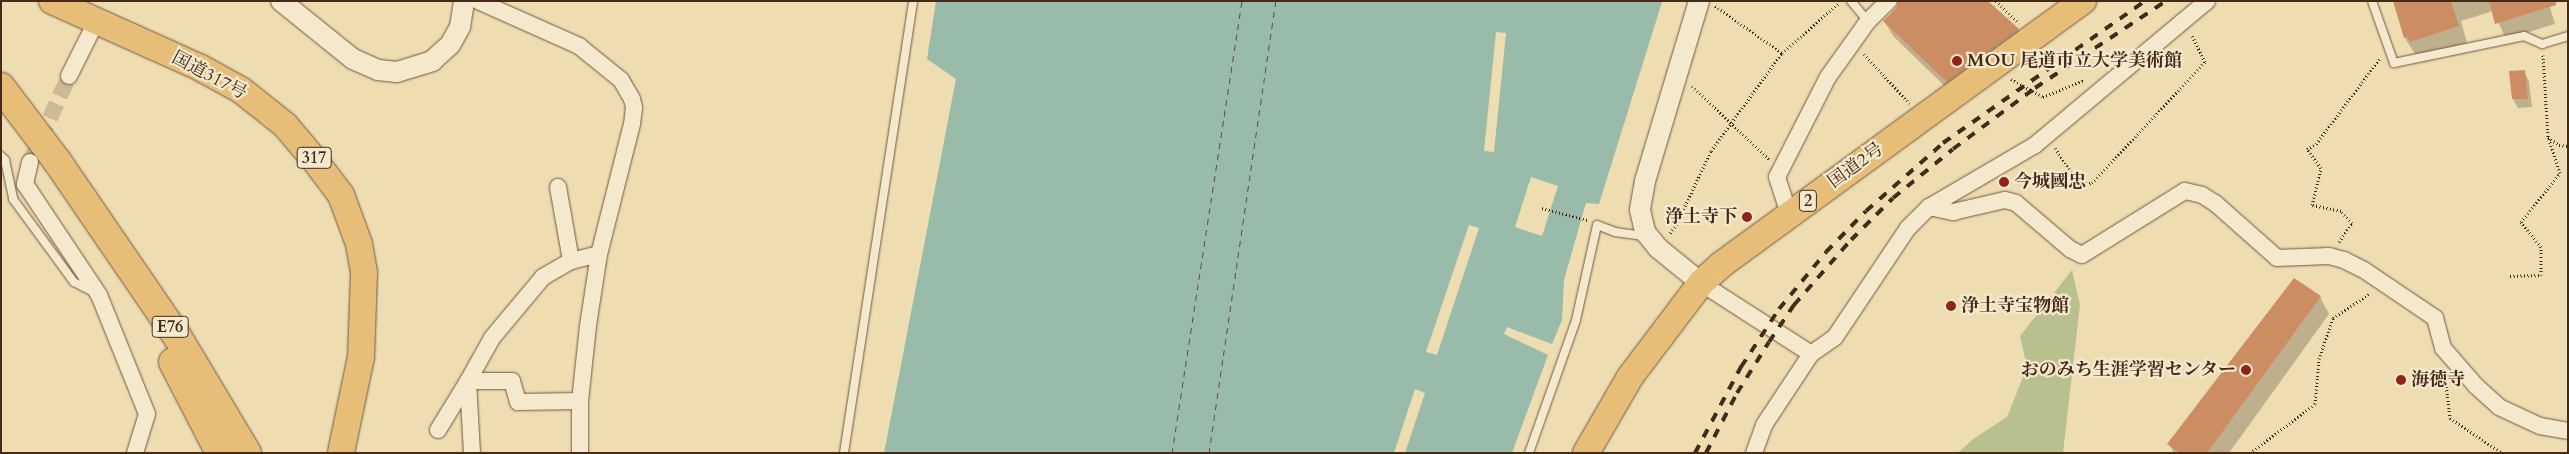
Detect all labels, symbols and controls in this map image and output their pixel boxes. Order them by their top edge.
street label: 国道317号 [168,47,250,105]
place label: MOU 尾道市立大学美術館 [1967,50,2182,72]
marker: MOU 尾道市立大学美術館 [1951,55,1963,67]
street label: 国道2号 [1824,139,1888,193]
road number: 317 [296,144,332,172]
place label: 今城國忠 [2014,171,2086,193]
marker: 今城國忠 [1998,176,2010,188]
road number: 2 [1798,188,1818,215]
place label: 浄土寺下 [1665,206,1737,228]
marker: 浄土寺下 [1741,211,1753,223]
place label: 浄土寺宝物館 [1961,295,2069,317]
marker: 浄土寺宝物館 [1945,300,1957,312]
road number: E76 [151,314,189,341]
place label: おのみち生涯学習センター [2020,359,2236,381]
marker: おのみち生涯学習センター [2240,364,2252,376]
place label: 海徳寺 [2411,369,2465,391]
marker: 海徳寺 [2395,374,2407,386]

